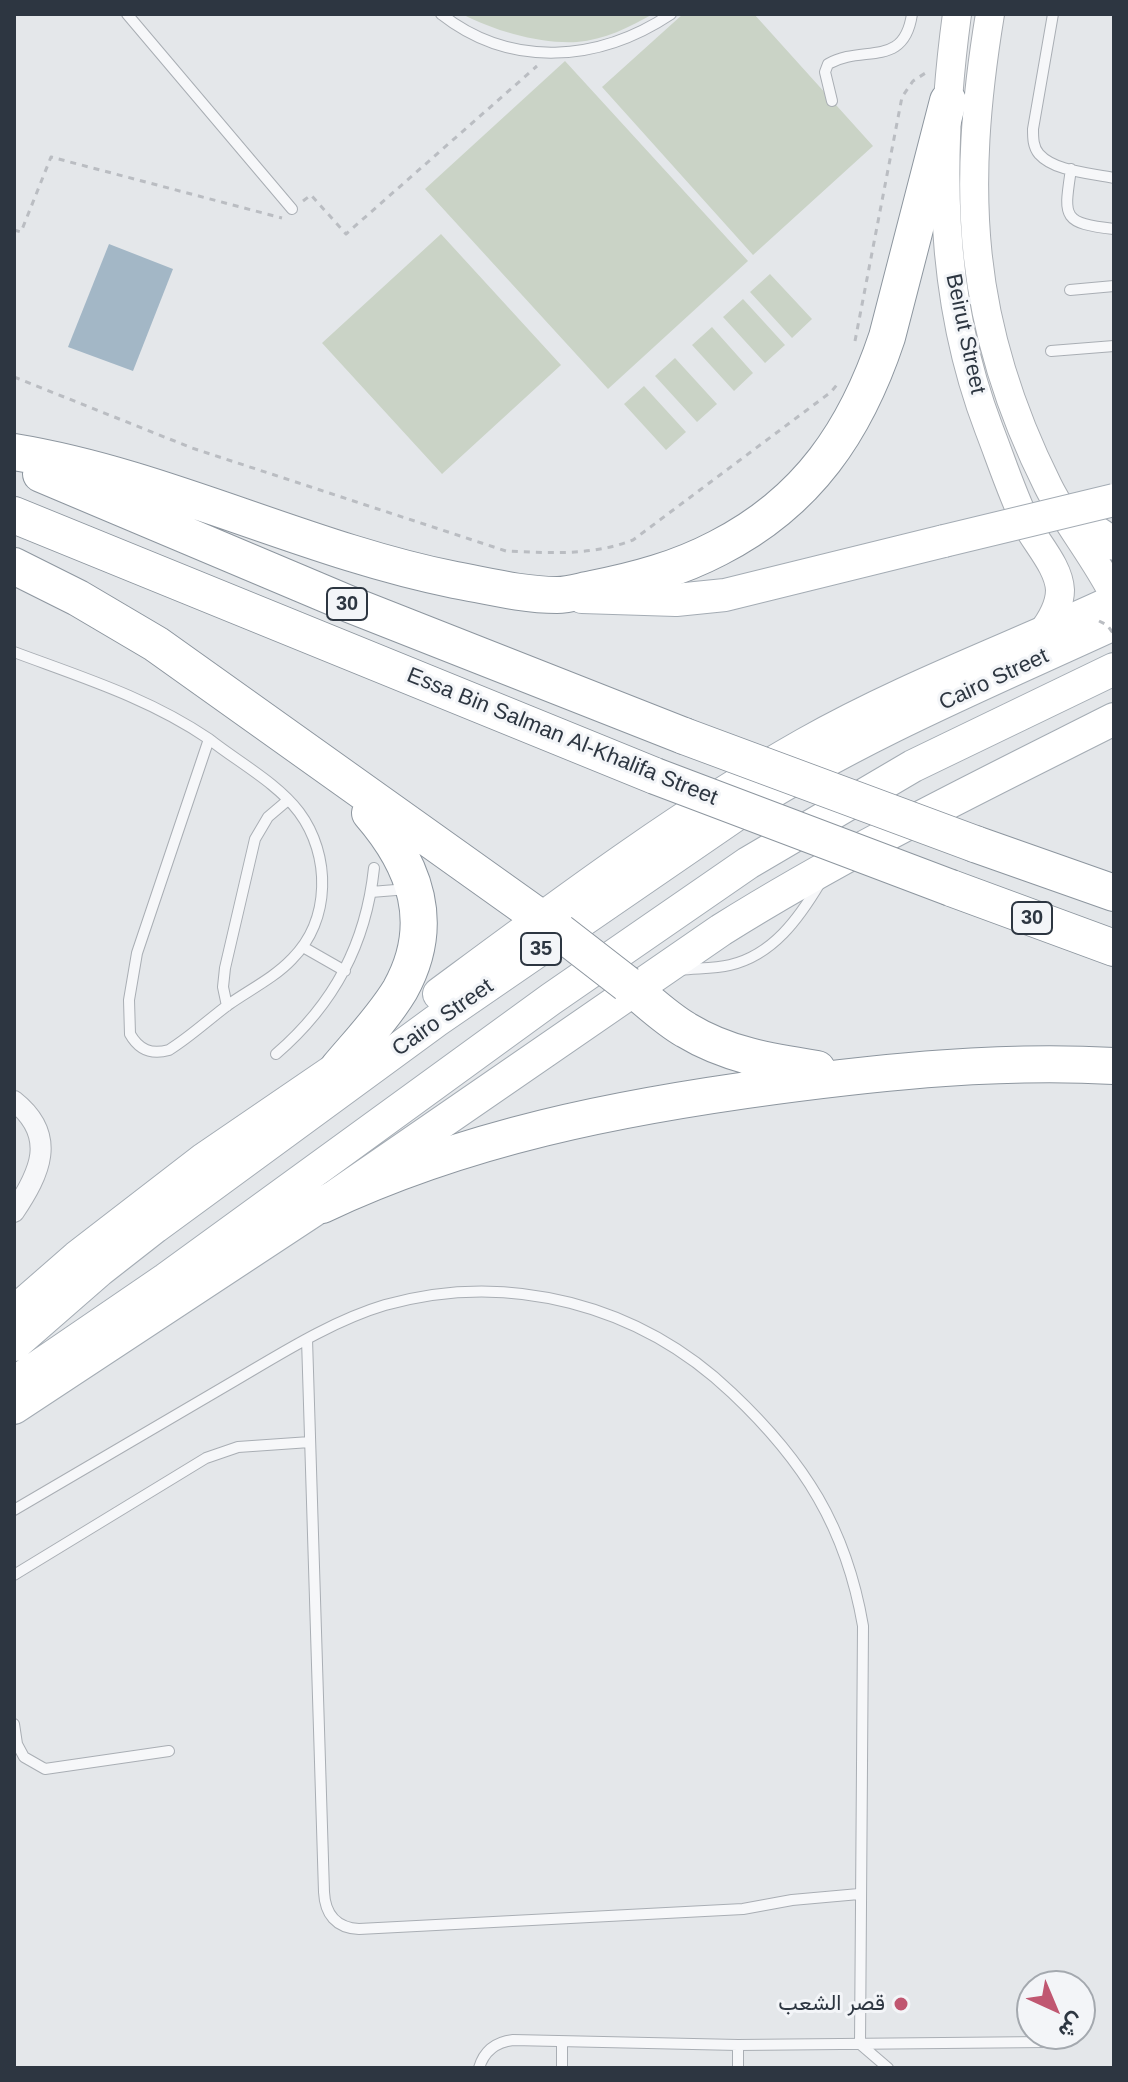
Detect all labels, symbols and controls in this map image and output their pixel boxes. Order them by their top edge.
street label: Beirut Street [939,271,991,397]
road number: 30 [327,588,367,620]
street label: Cairo Street [935,643,1053,717]
street label: Essa Bin Salman Al-Khalifa Street [403,662,721,812]
road number: 30 [1012,902,1052,934]
road number: 35 [521,933,561,965]
street label: Cairo Street [387,974,499,1062]
north arrow [1016,1970,1096,2050]
place label: قصر الشعب [778,1991,885,2017]
marker: قصر الشعب [892,1995,910,2013]
text: ش [1053,2008,1090,2044]

